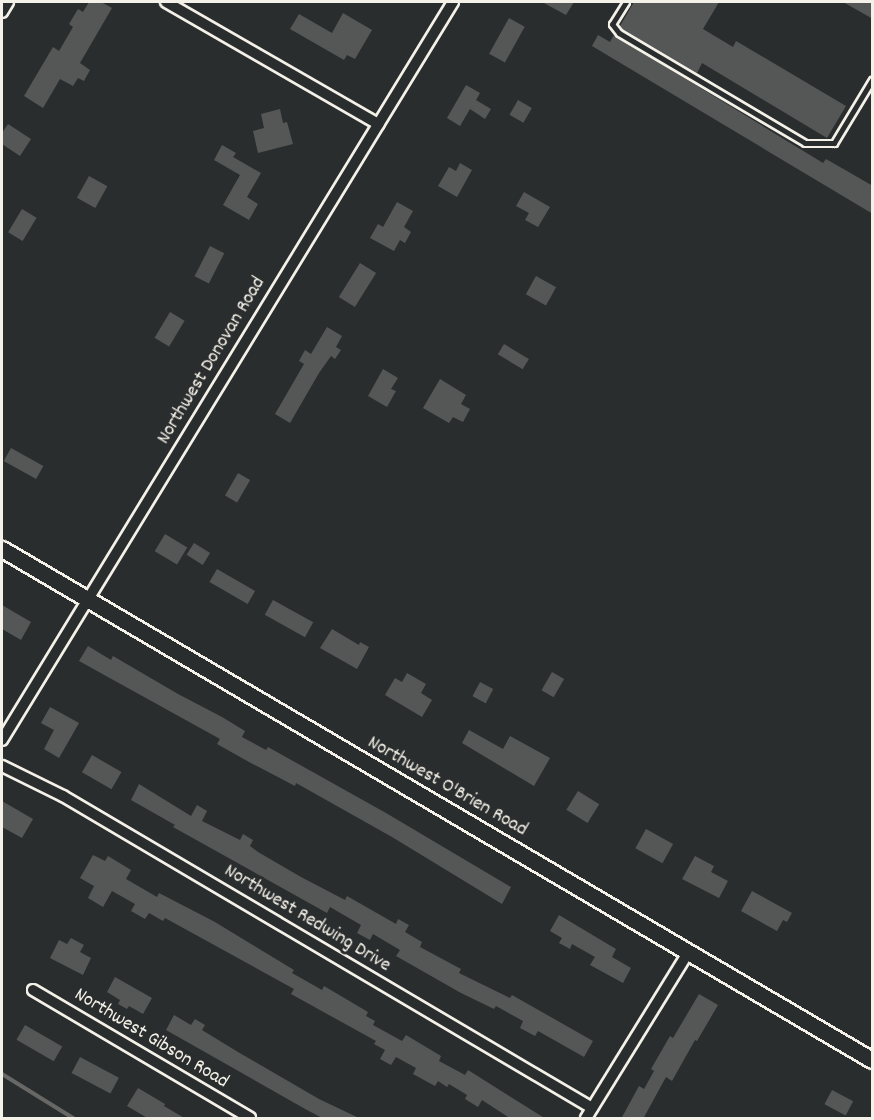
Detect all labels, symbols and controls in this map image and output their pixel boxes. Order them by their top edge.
street label: Northwest Donovan Road [153,273,271,449]
street label: Northwest O'Brien Road [363,731,531,843]
street label: Northwest Redwing Drive [219,860,395,978]
street label: Northwest Gibson Road [69,983,233,1095]

